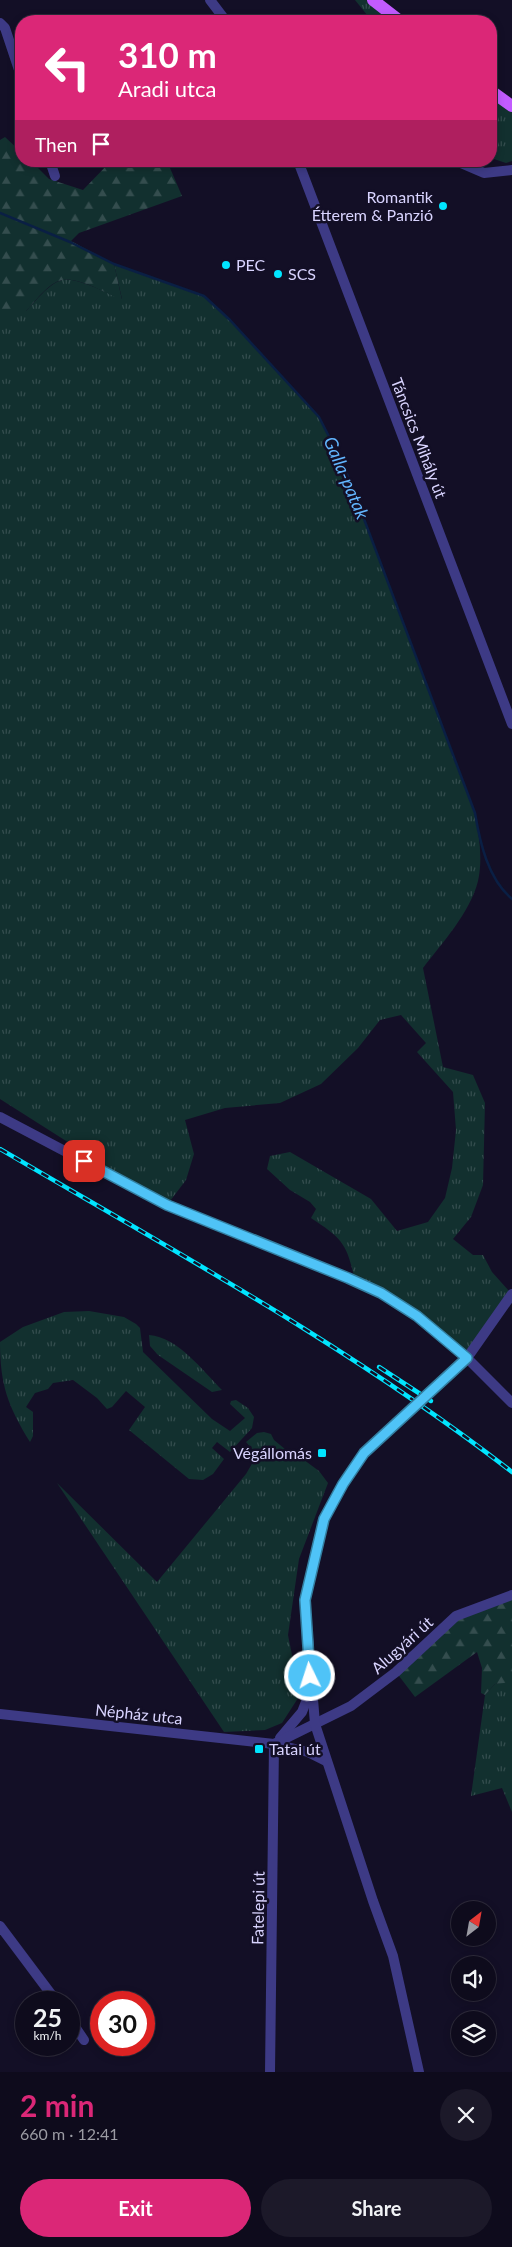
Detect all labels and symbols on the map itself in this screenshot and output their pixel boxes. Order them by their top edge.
place label: Romantik Étterem & Panzió [312,187,434,224]
marker: Romantik Étterem & Panzió [437,200,449,212]
place label: PEC [236,255,266,274]
marker: PEC [220,259,232,271]
place label: SCS [288,264,316,283]
marker: SCS [272,268,284,280]
street label: Táncsics Mihály út [388,375,451,501]
water label: Galla-patak [320,433,374,523]
pin [63,1140,105,1182]
place label: Végállomás [233,1443,312,1462]
marker: Végállomás [316,1447,328,1459]
street label: Alugyári út [367,1612,437,1677]
position arrow [283,1649,335,1701]
street label: Népház utca [94,1699,184,1728]
place label: Tatai út [269,1739,321,1758]
marker: Tatai út [253,1743,265,1755]
street label: Fatelepi út [247,1871,268,1945]
north arrow [451,1901,496,1946]
speed limit sign: 30 [90,1991,155,2056]

